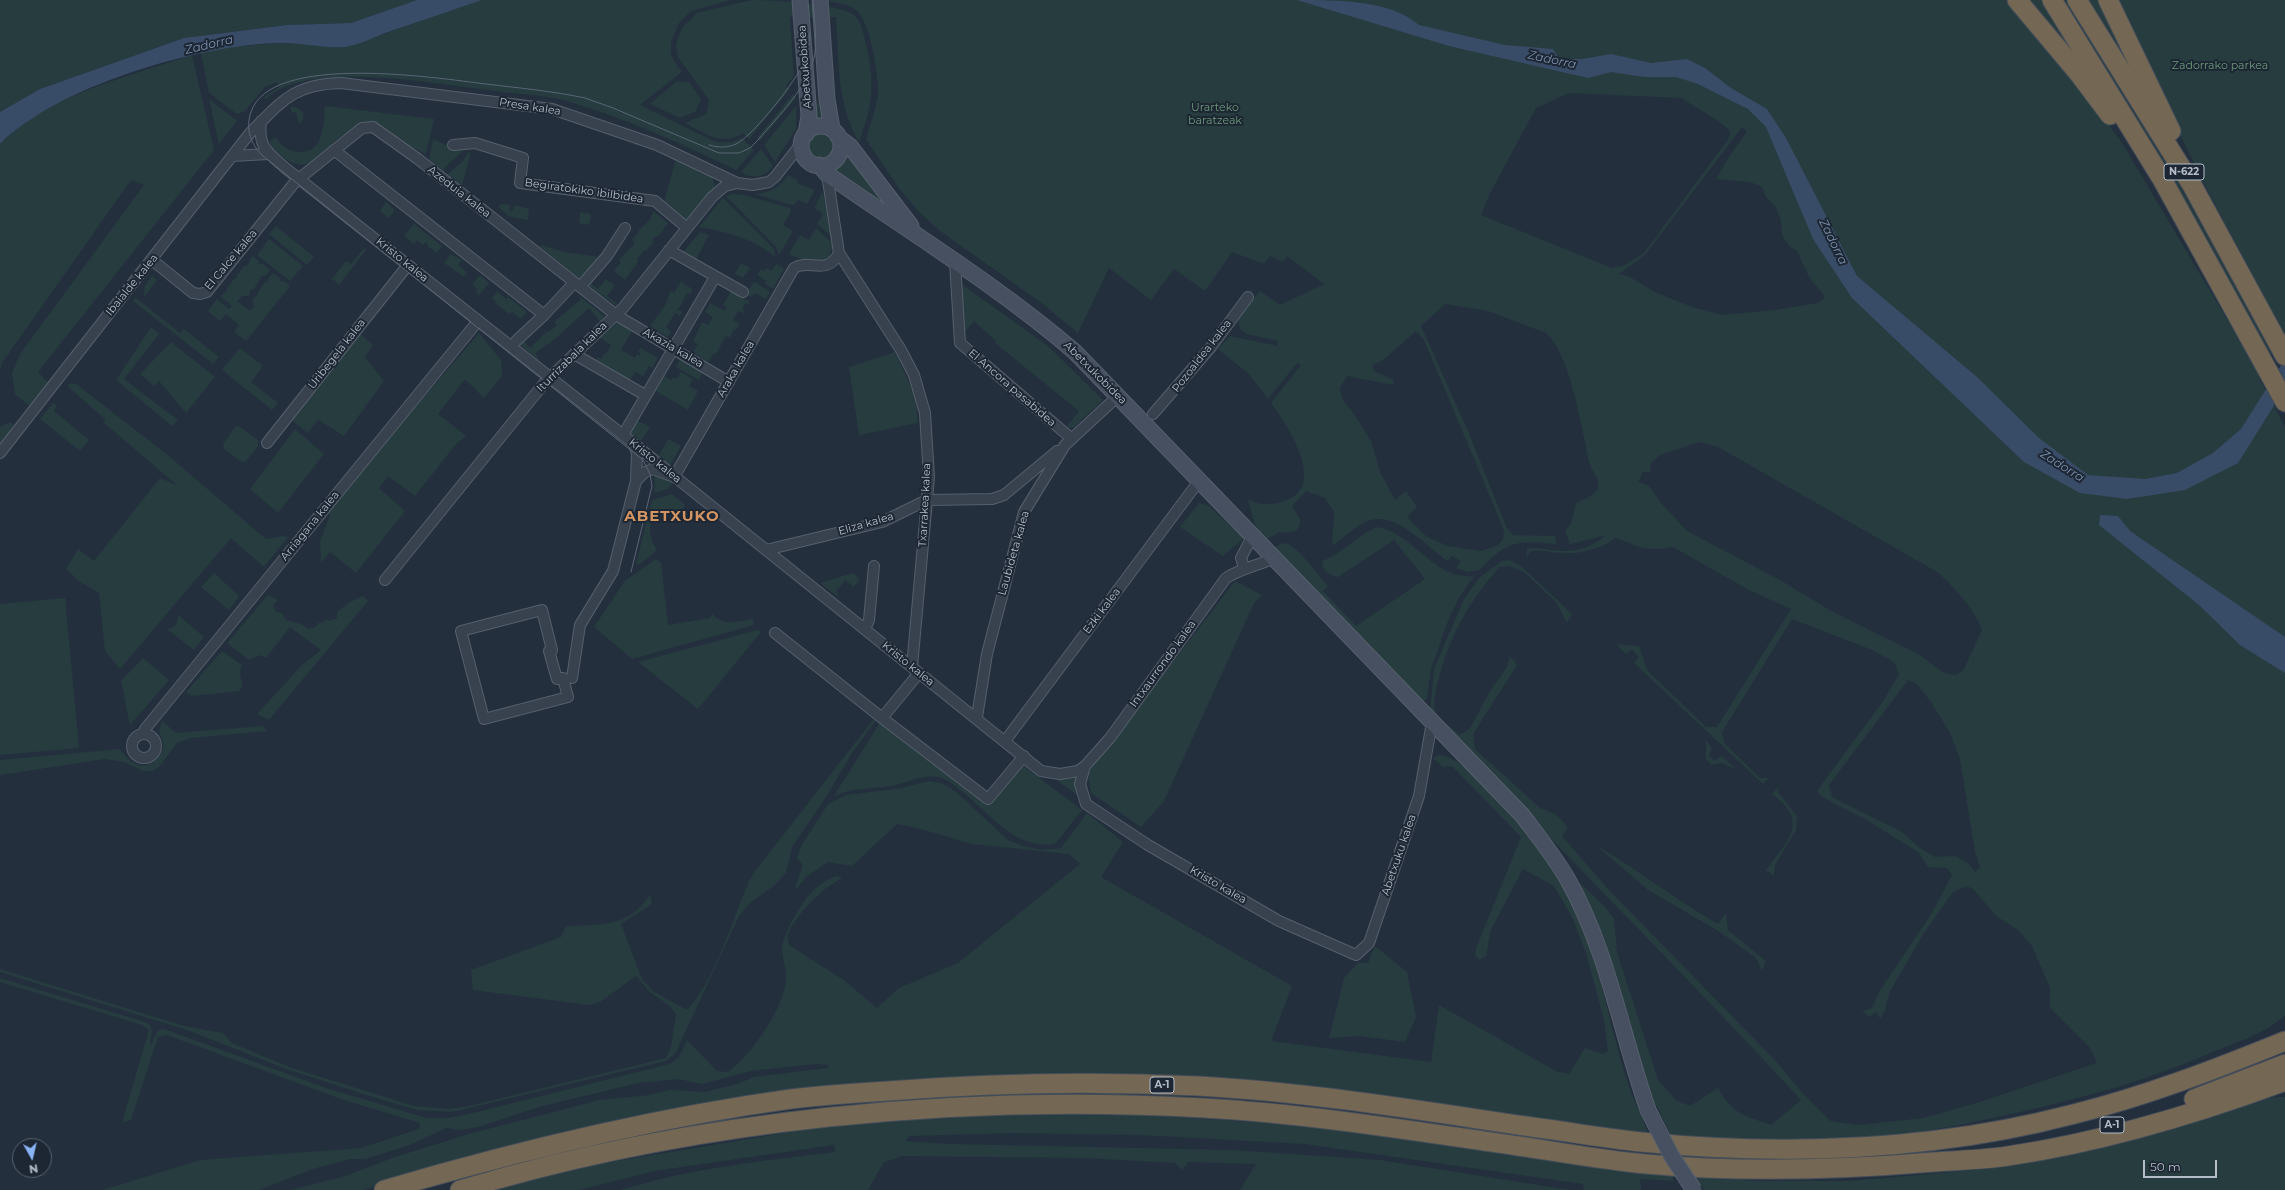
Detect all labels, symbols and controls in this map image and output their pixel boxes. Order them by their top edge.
street label: Abetxukobidea [795,25,815,109]
water label: Zadorra [184,32,234,58]
water label: Zadorra [1527,48,1577,72]
park label: Zadorrako parkea [2172,59,2268,73]
street label: Presa kalea [498,96,562,118]
park label: Urarteko baratzeak [1188,101,1242,127]
street label: Azeduia kalea [425,163,493,221]
road number: N-622 [2164,164,2204,180]
street label: Begiratokiko ibilbidea [524,176,644,206]
water label: Zadorra [1816,217,1850,267]
street label: El Calce kalea [202,227,260,293]
street label: Kristo kalea [373,235,431,285]
street label: Ibaialde kalea [103,252,161,318]
street label: Uribegela kalea [305,316,369,392]
street label: Pozoaldea kalea [1170,317,1234,395]
street label: Iturrizabala kalea [534,319,610,395]
street label: Akazia kalea [640,325,706,371]
street label: Araka kalea [715,338,757,400]
street label: Abetxukobidea [1061,339,1129,407]
street label: El Ancora pasabidea [966,346,1058,430]
street label: Kristo kalea [626,436,684,486]
water label: Zadorra [2037,447,2087,485]
street label: Txarrakea kalea [916,463,934,547]
street label: Arriagana kalea [278,489,342,563]
district label: ABETXUKO [624,508,720,526]
street label: Laubideta kalea [996,509,1032,597]
street label: Eliza kalea [837,510,895,538]
street label: Ezki kalea [1080,585,1124,637]
street label: Intxaurrondo kalea [1127,618,1199,710]
street label: Kristo kalea [879,639,937,689]
street label: Abetxuku kalea [1379,813,1419,897]
street label: Kristo kalea [1187,863,1249,907]
road number: A-1 [1150,1077,1174,1093]
road number: A-1 [2100,1117,2124,1133]
north arrow [12,1138,52,1178]
scale bar [2145,1152,2219,1178]
text: 50 m [2150,1159,2181,1174]
text: N [28,1161,39,1176]

